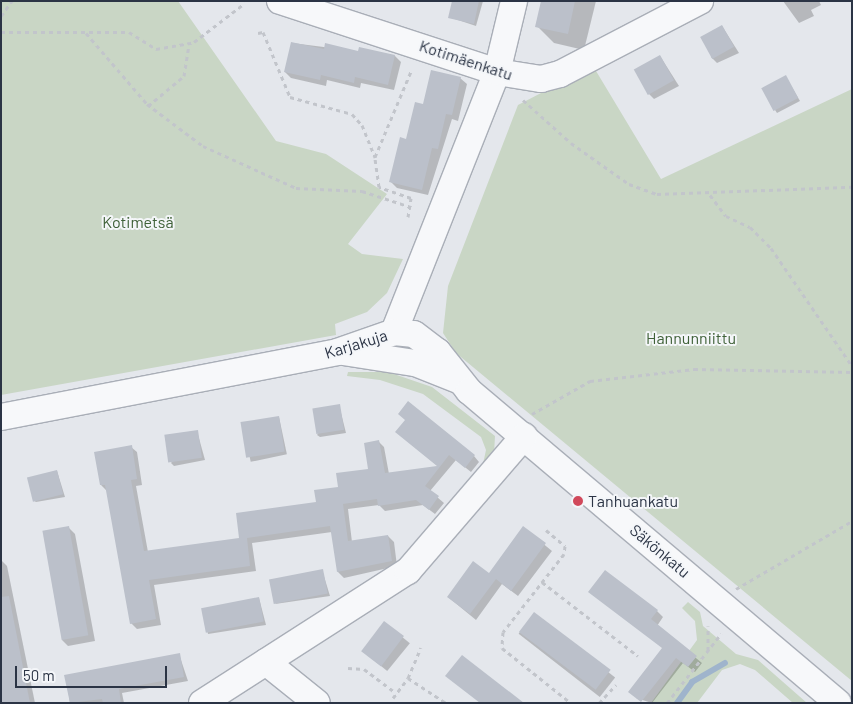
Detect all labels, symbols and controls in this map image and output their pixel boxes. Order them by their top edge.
street label: Kotimäenkatu [417,36,515,84]
park label: Kotimetsä [102,212,174,232]
street label: Karjakuja [322,325,390,363]
park label: Hannunniittu [646,328,736,348]
place label: Tanhuankatu [588,491,678,511]
marker: Tanhuankatu [572,495,584,507]
street label: Säkönkatu [626,520,694,582]
scale bar [18,656,170,688]
text: 50 m [23,666,55,684]

